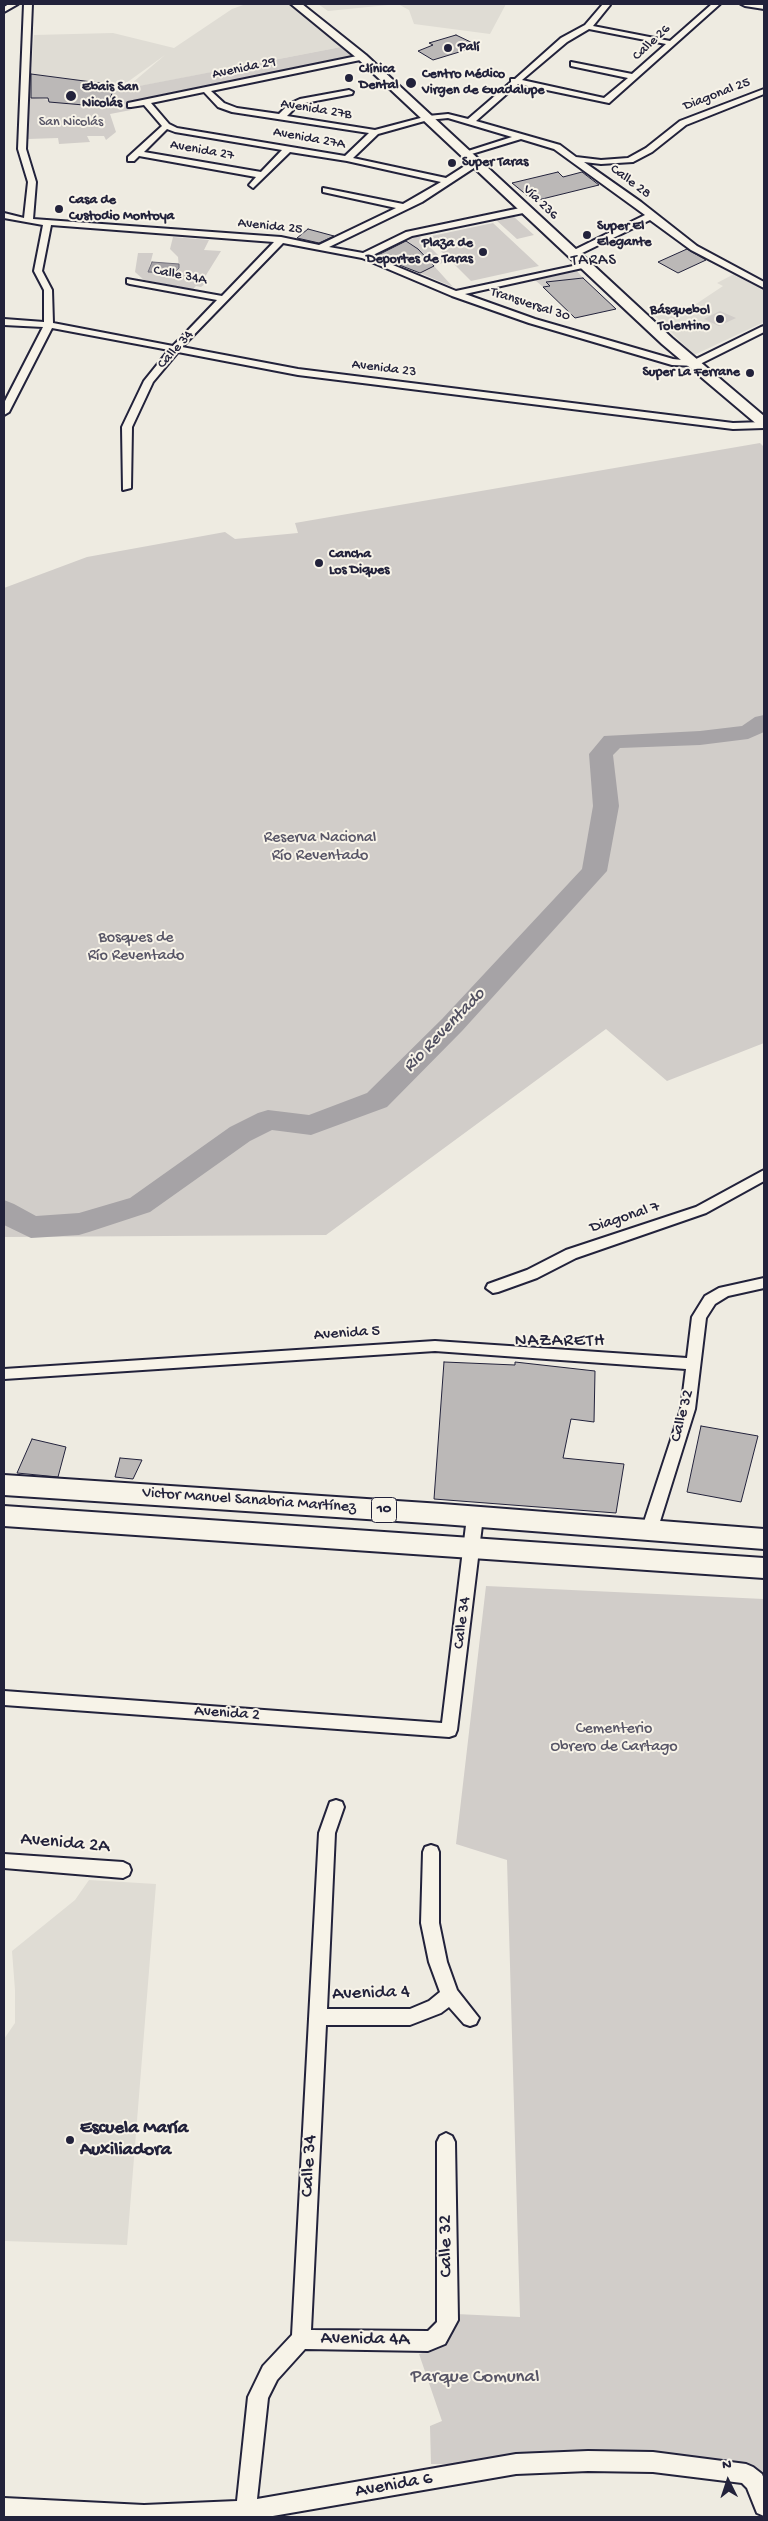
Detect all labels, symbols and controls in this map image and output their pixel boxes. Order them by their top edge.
street label: Calle 26 [629,21,675,65]
place label: Palí [458,40,480,56]
marker: Palí [442,42,454,54]
street label: Avenida 29 [211,54,277,84]
place label: Clínica Dental [359,62,399,94]
place label: Centro Médico Virgen de Guadalupe [422,67,545,100]
marker: Clínica Dental [343,72,355,84]
street label: Diagonal 25 [681,75,753,115]
marker: Centro Médico Virgen de Guadalupe [404,76,418,90]
place label: Ebais San Nicolás [82,80,138,112]
marker: Ebais San Nicolás [64,89,78,103]
street label: Avenida 27B [279,96,353,124]
park label: San Nicolás [39,115,103,131]
street label: Avenida 27A [272,124,346,154]
street label: Avenida 27 [169,137,235,165]
place label: Super Taras [462,155,528,171]
marker: Super Taras [446,157,458,169]
street label: Calle 28 [606,161,654,203]
street label: Vía 236 [519,182,561,224]
place label: Casa de Custodio Montoya [69,193,174,226]
marker: Casa de Custodio Montoya [53,203,65,215]
street label: Avenida 25 [237,215,303,239]
place label: Super El Elegante [597,219,651,252]
marker: Super El Elegante [581,229,593,241]
place label: Plaza de Deportes de Taras [366,236,473,268]
marker: Plaza de Deportes de Taras [477,246,489,258]
district label: TARAS [570,252,618,272]
street label: Calle 34A [152,263,208,289]
street label: Transversal 30 [488,284,572,326]
place label: Básquebol Tolentino [650,303,710,336]
marker: Básquebol Tolentino [714,313,726,325]
street label: Calle 34 [154,327,198,373]
street label: Avenida 23 [351,357,417,381]
place label: Super La Ferrane [642,365,740,381]
marker: Super La Ferrane [744,367,756,379]
place label: Cancha Los Diques [329,547,389,580]
marker: Cancha Los Diques [313,557,325,569]
park label: Reserva Nacional Río Reventado [264,829,376,867]
park label: Bosques de Río Reventado [88,929,184,967]
water label: Rio Reventado [399,984,491,1078]
street label: Diagonal 7 [588,1198,662,1238]
street label: Avenida 5 [313,1322,381,1346]
district label: NAZARETH [514,1331,606,1353]
street label: Calle 32 [667,1388,699,1444]
street label: Victor Manuel Sanabria Martínez [141,1484,357,1518]
road number: 10 [372,1498,396,1522]
street label: Calle 34 [450,1596,476,1650]
street label: Avenida 2 [194,1702,260,1726]
park label: Cementerio Obrero de Cartago [550,1720,678,1758]
street label: Avenida 2A [20,1829,110,1859]
street label: Avenida 4 [332,1981,410,2007]
place label: Escuela María Auxiliadora [80,2118,188,2162]
marker: Escuela María Auxiliadora [64,2134,76,2146]
street label: Calle 34 [297,2134,323,2198]
street label: Calle 32 [435,2214,459,2278]
street label: Avenida 4A [320,2328,410,2352]
park label: Parque Comunal [411,2367,539,2389]
north arrow [703,2456,753,2506]
text: N [722,2457,732,2474]
street label: Avenida 6 [353,2468,435,2504]

